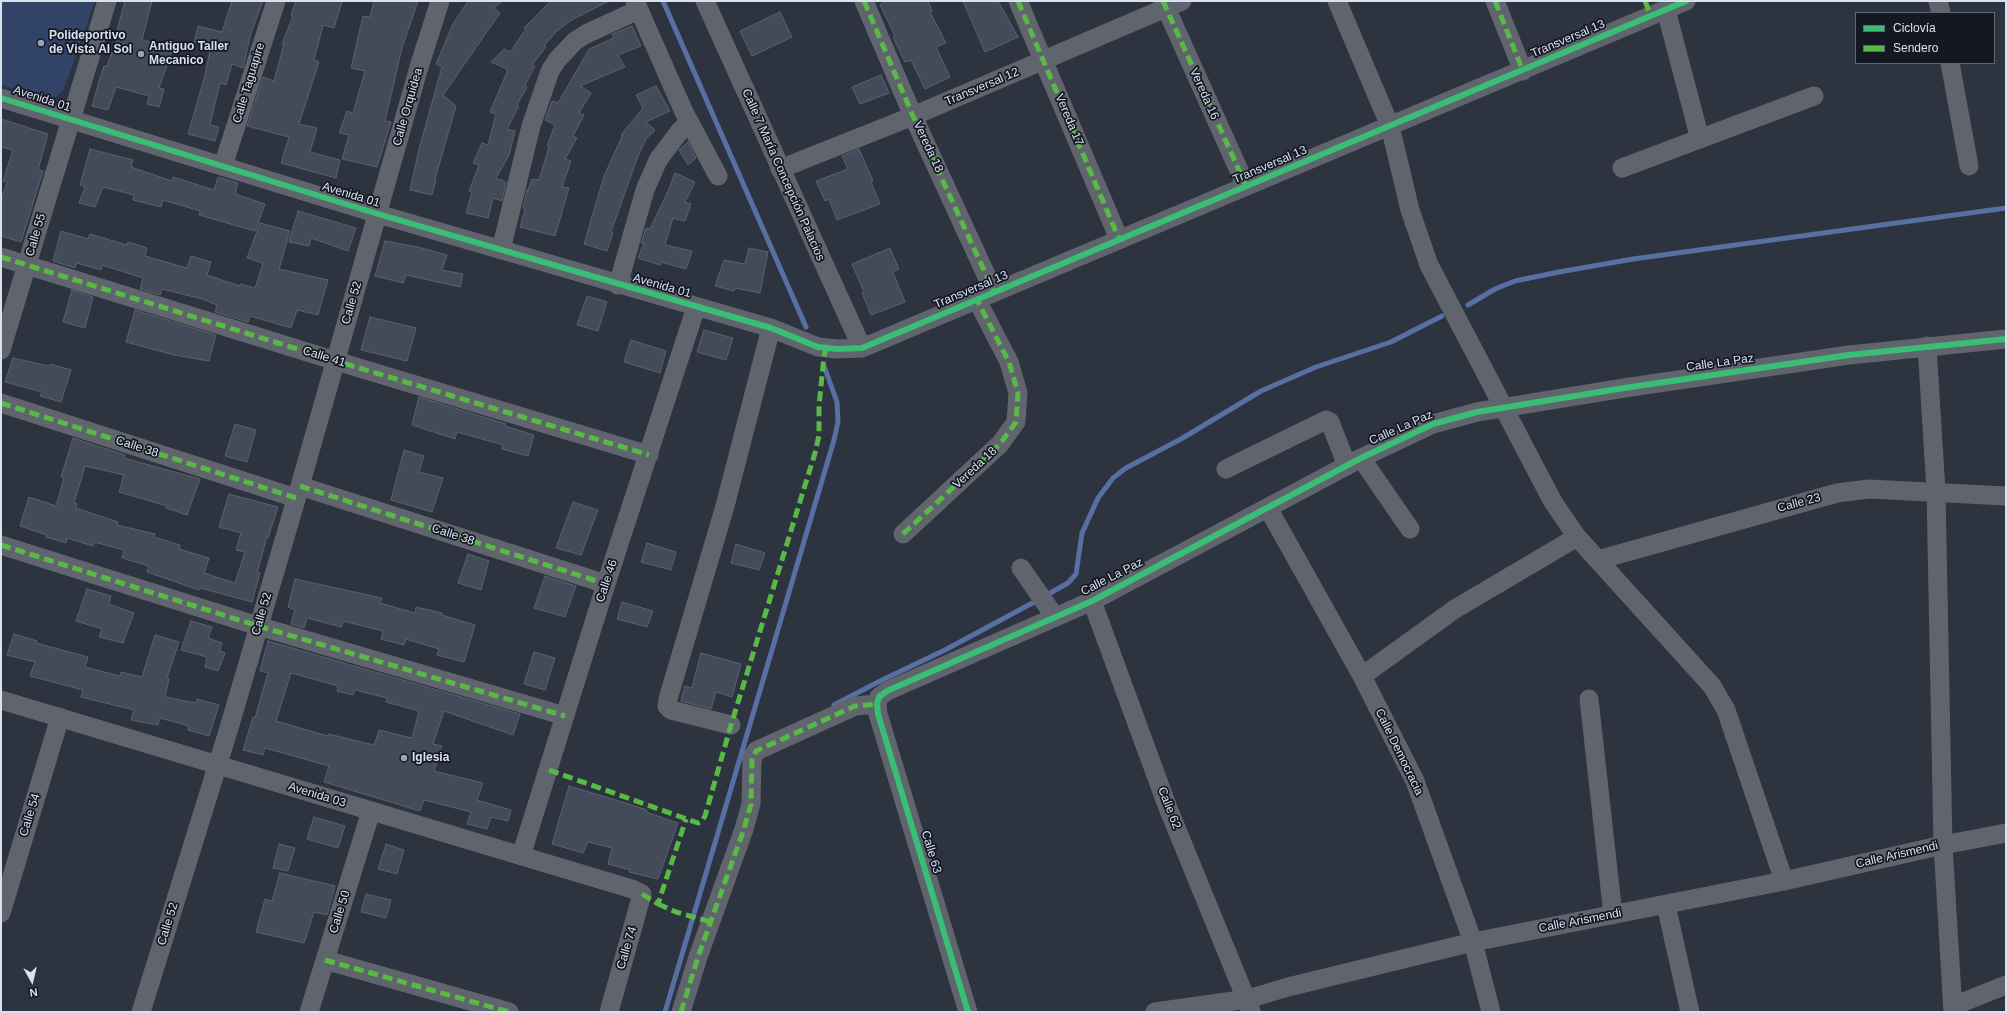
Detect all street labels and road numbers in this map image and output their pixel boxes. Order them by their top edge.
street label: Transversal 13 [1529,17,1607,61]
street label: Calle Taguapire [230,41,268,125]
street label: Transversal 12 [943,65,1021,109]
street label: Vereda 16 [1186,66,1222,122]
street label: Calle Orquidea [390,67,426,147]
street label: Avenida 01 [11,83,73,115]
street label: Calle 7 María Concepción Palacios [738,87,828,263]
street label: Vereda 17 [1052,92,1086,148]
street label: Vereda 18 [910,119,946,175]
street label: Transversal 13 [1231,143,1309,187]
street label: Avenida 01 [320,179,382,211]
street label: Calle 55 [23,212,49,258]
street label: Transversal 13 [932,268,1010,312]
street label: Avenida 01 [631,271,693,301]
street label: Calle 52 [339,280,365,326]
street label: Calle 41 [301,344,347,370]
street label: Calle La Paz [1685,351,1755,375]
street label: Calle La Paz [1367,408,1435,448]
street label: Calle 38 [114,433,160,461]
street label: Vereda 18 [950,444,1000,492]
street label: Calle 23 [1776,490,1822,516]
street label: Calle 38 [430,521,476,549]
street label: Calle La Paz [1078,555,1146,599]
street label: Calle 46 [593,558,621,604]
street label: Calle 52 [249,591,275,637]
street label: Calle Democracia [1372,706,1426,798]
street label: Avenida 03 [286,779,348,811]
street label: Calle 62 [1154,785,1184,831]
street label: Calle 54 [17,792,43,838]
street label: Calle 63 [918,829,944,875]
street label: Calle Arismendi [1854,839,1940,871]
street label: Calle 50 [327,889,353,935]
street label: Calle 52 [155,901,181,947]
street label: Calle Arismendi [1537,906,1623,936]
street label: Calle 74 [614,925,640,971]

